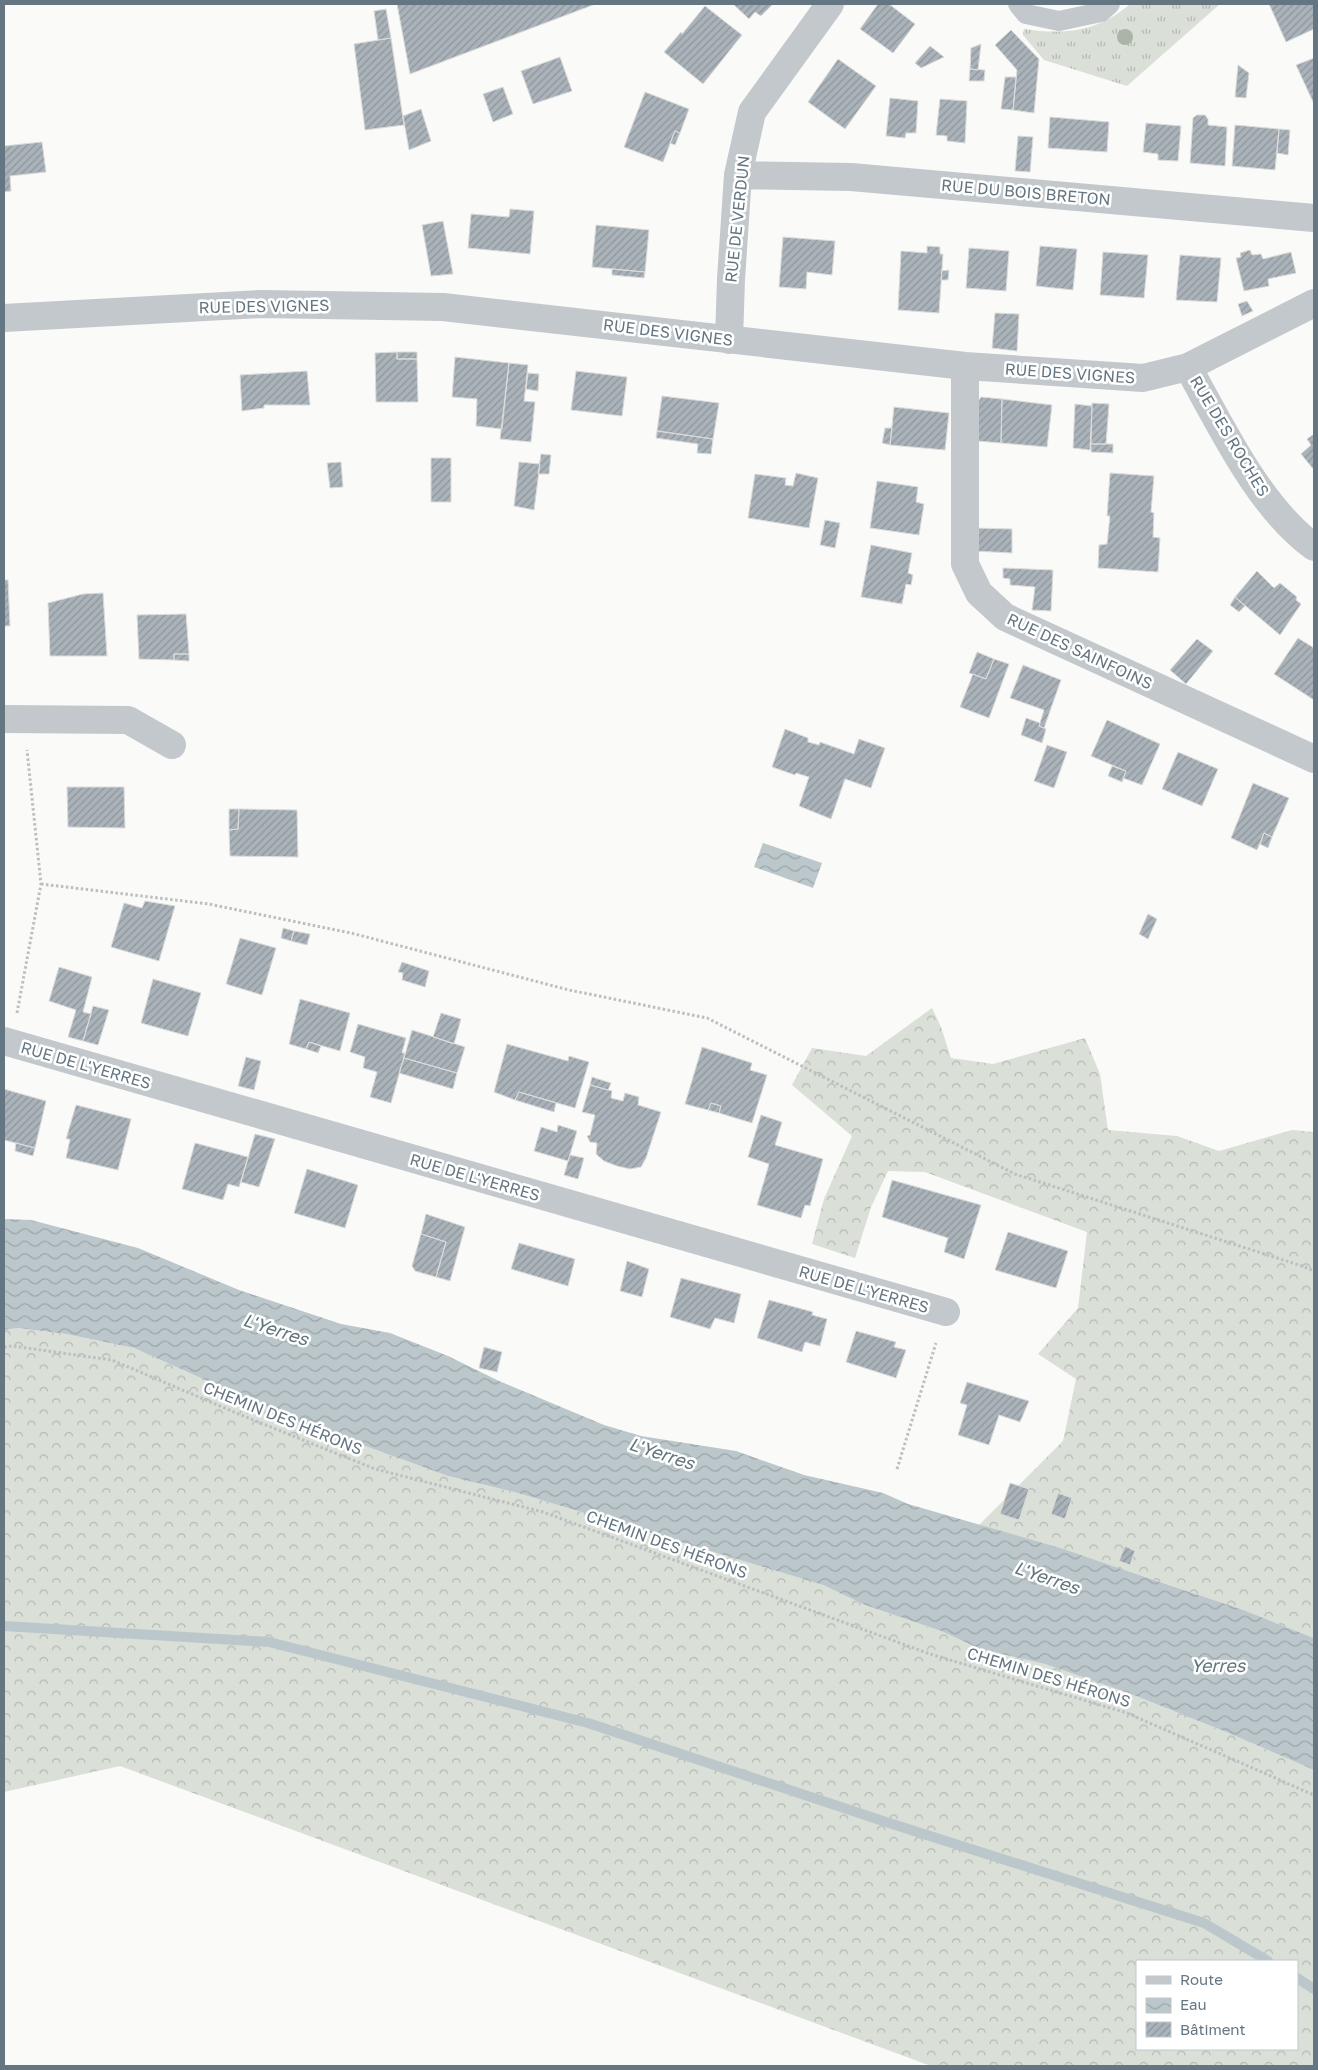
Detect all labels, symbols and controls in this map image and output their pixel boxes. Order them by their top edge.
street label: RUE DE VERDUN [720,155,754,283]
street label: RUE DU BOIS BRETON [940,175,1112,209]
street label: RUE DES VIGNES [199,295,329,317]
street label: RUE DES VIGNES [602,314,734,350]
street label: RUE DES VIGNES [1004,358,1136,388]
street label: RUE DES ROCHES [1186,372,1274,500]
street label: RUE DES SAINFOINS [1004,609,1156,693]
street label: RUE DE L'YERRES [19,1037,153,1093]
street label: RUE DE L'YERRES [408,1149,542,1205]
street label: RUE DE L'YERRES [797,1261,931,1317]
water label: L'Yerres [241,1308,313,1350]
street label: CHEMIN DES HÉRONS [200,1377,366,1459]
water label: L'Yerres [627,1432,699,1474]
street label: CHEMIN DES HÉRONS [584,1506,750,1582]
water label: L'Yerres [1012,1556,1084,1599]
street label: CHEMIN DES HÉRONS [965,1643,1133,1711]
water label: Yerres [1191,1654,1247,1676]
legend [1136,1960,1298,2050]
text: Route [1180,1970,1223,1988]
text: Eau [1180,1995,1207,2013]
text: Bâtiment [1180,2020,1245,2038]

